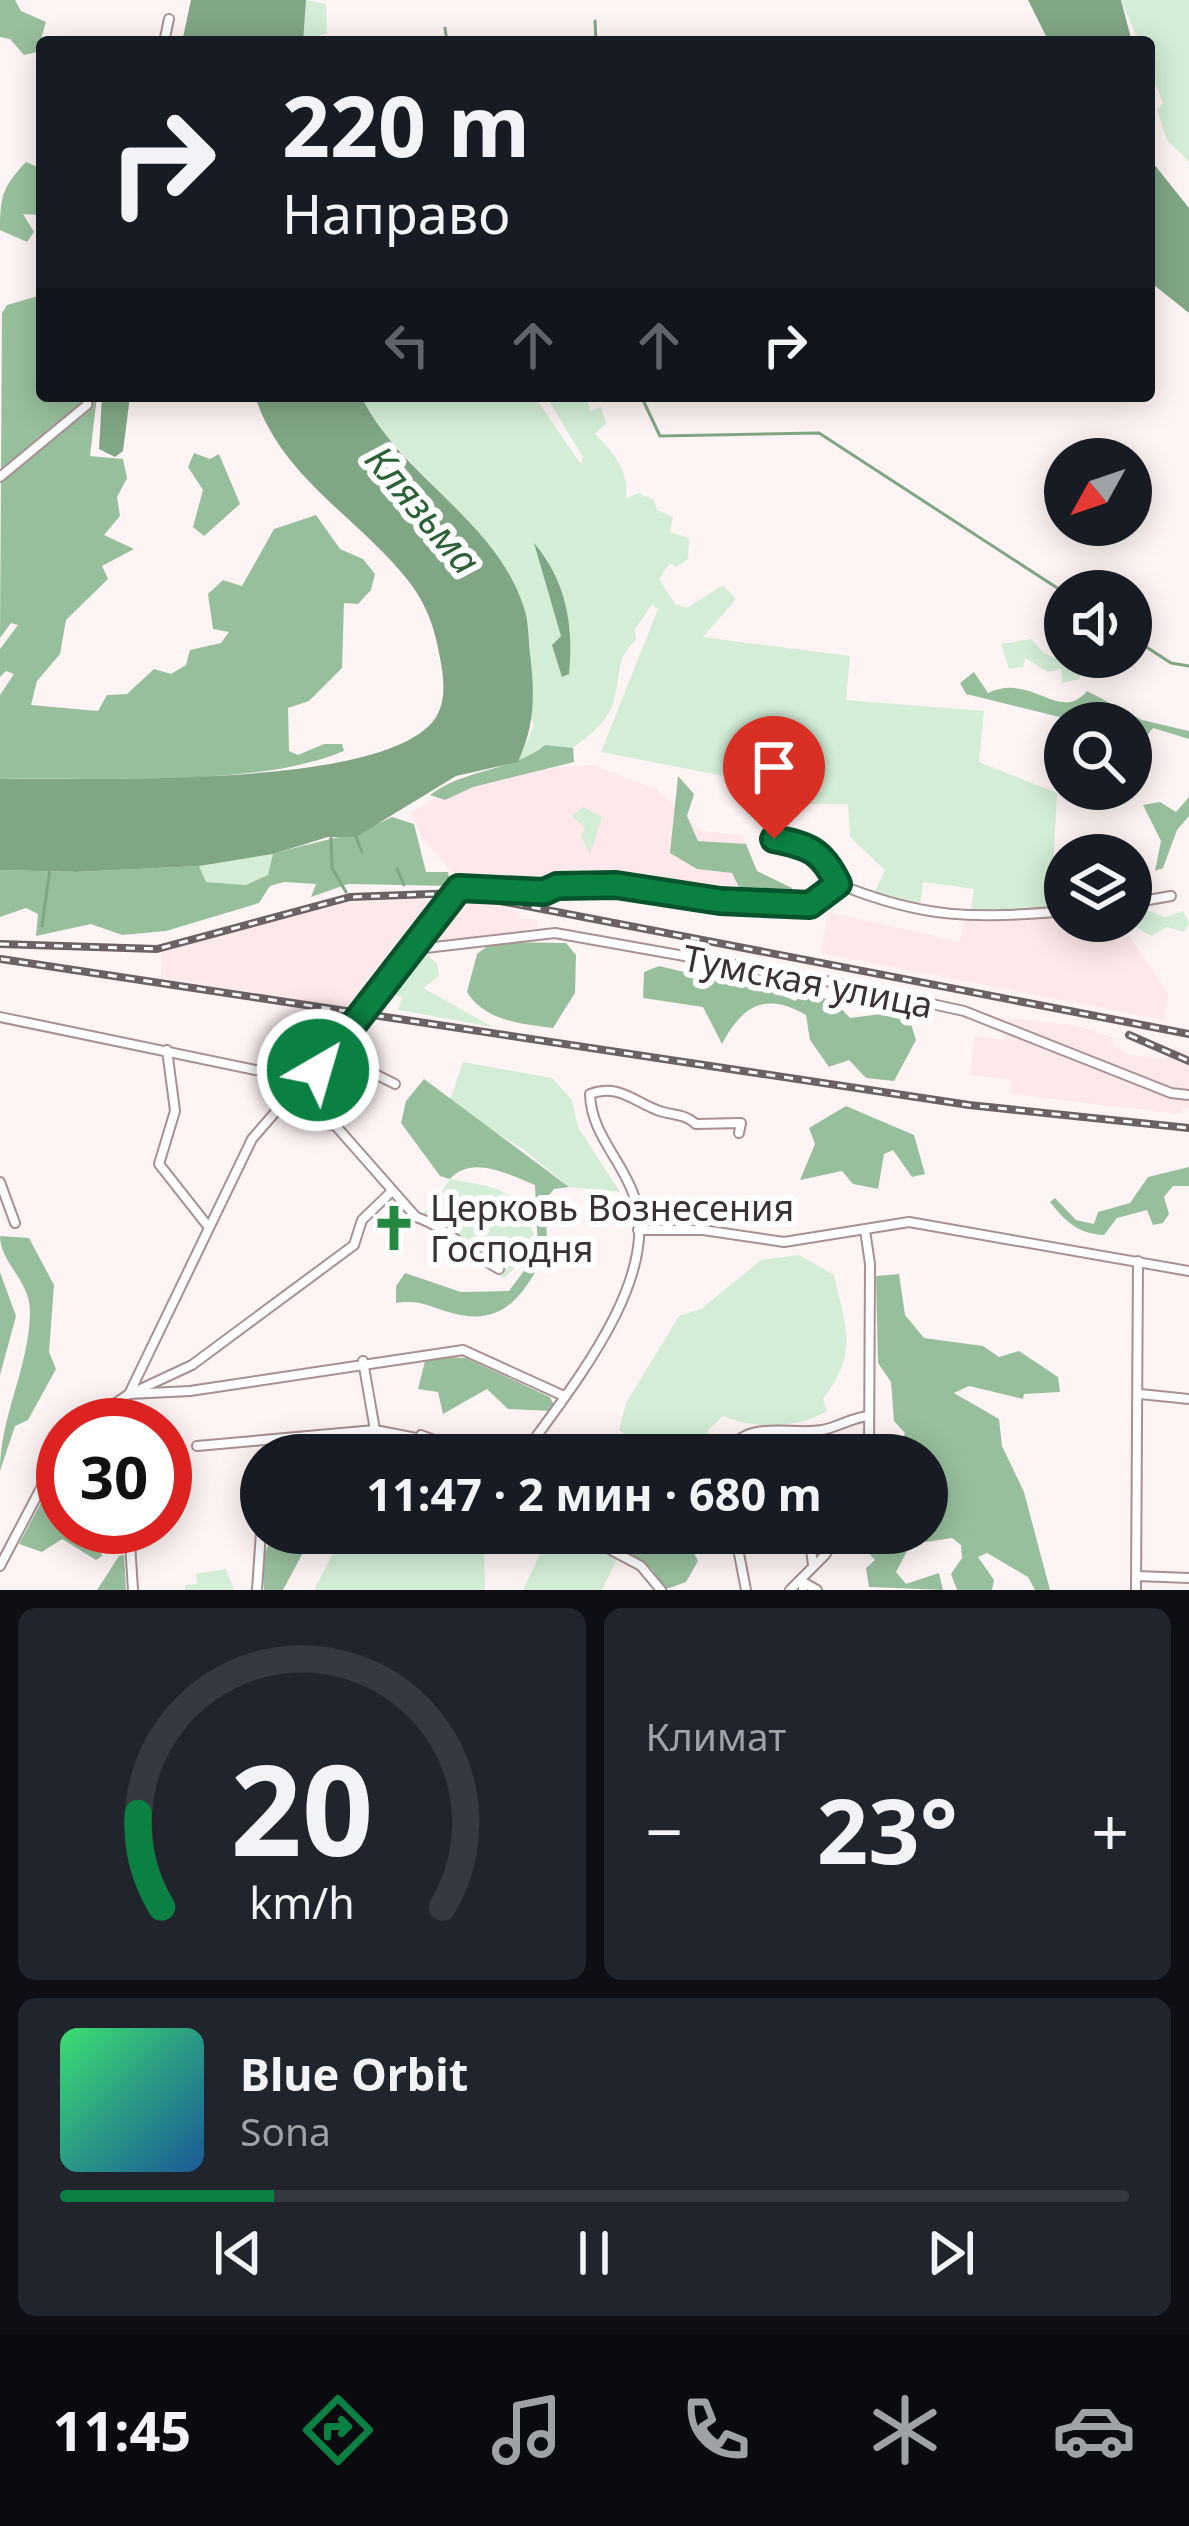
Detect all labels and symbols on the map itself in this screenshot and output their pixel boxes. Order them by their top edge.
water label: Клязьма [355,434,493,584]
north arrow [1044,438,1152,546]
pin [723,716,825,839]
street label: Тумская улица [679,933,937,1029]
position arrow [255,1007,381,1133]
place label: Церковь Вознесения Господня [430,1183,794,1273]
church icon: Церковь Вознесения Господня [369,1203,419,1253]
speed limit sign: 30 [36,1398,192,1554]

